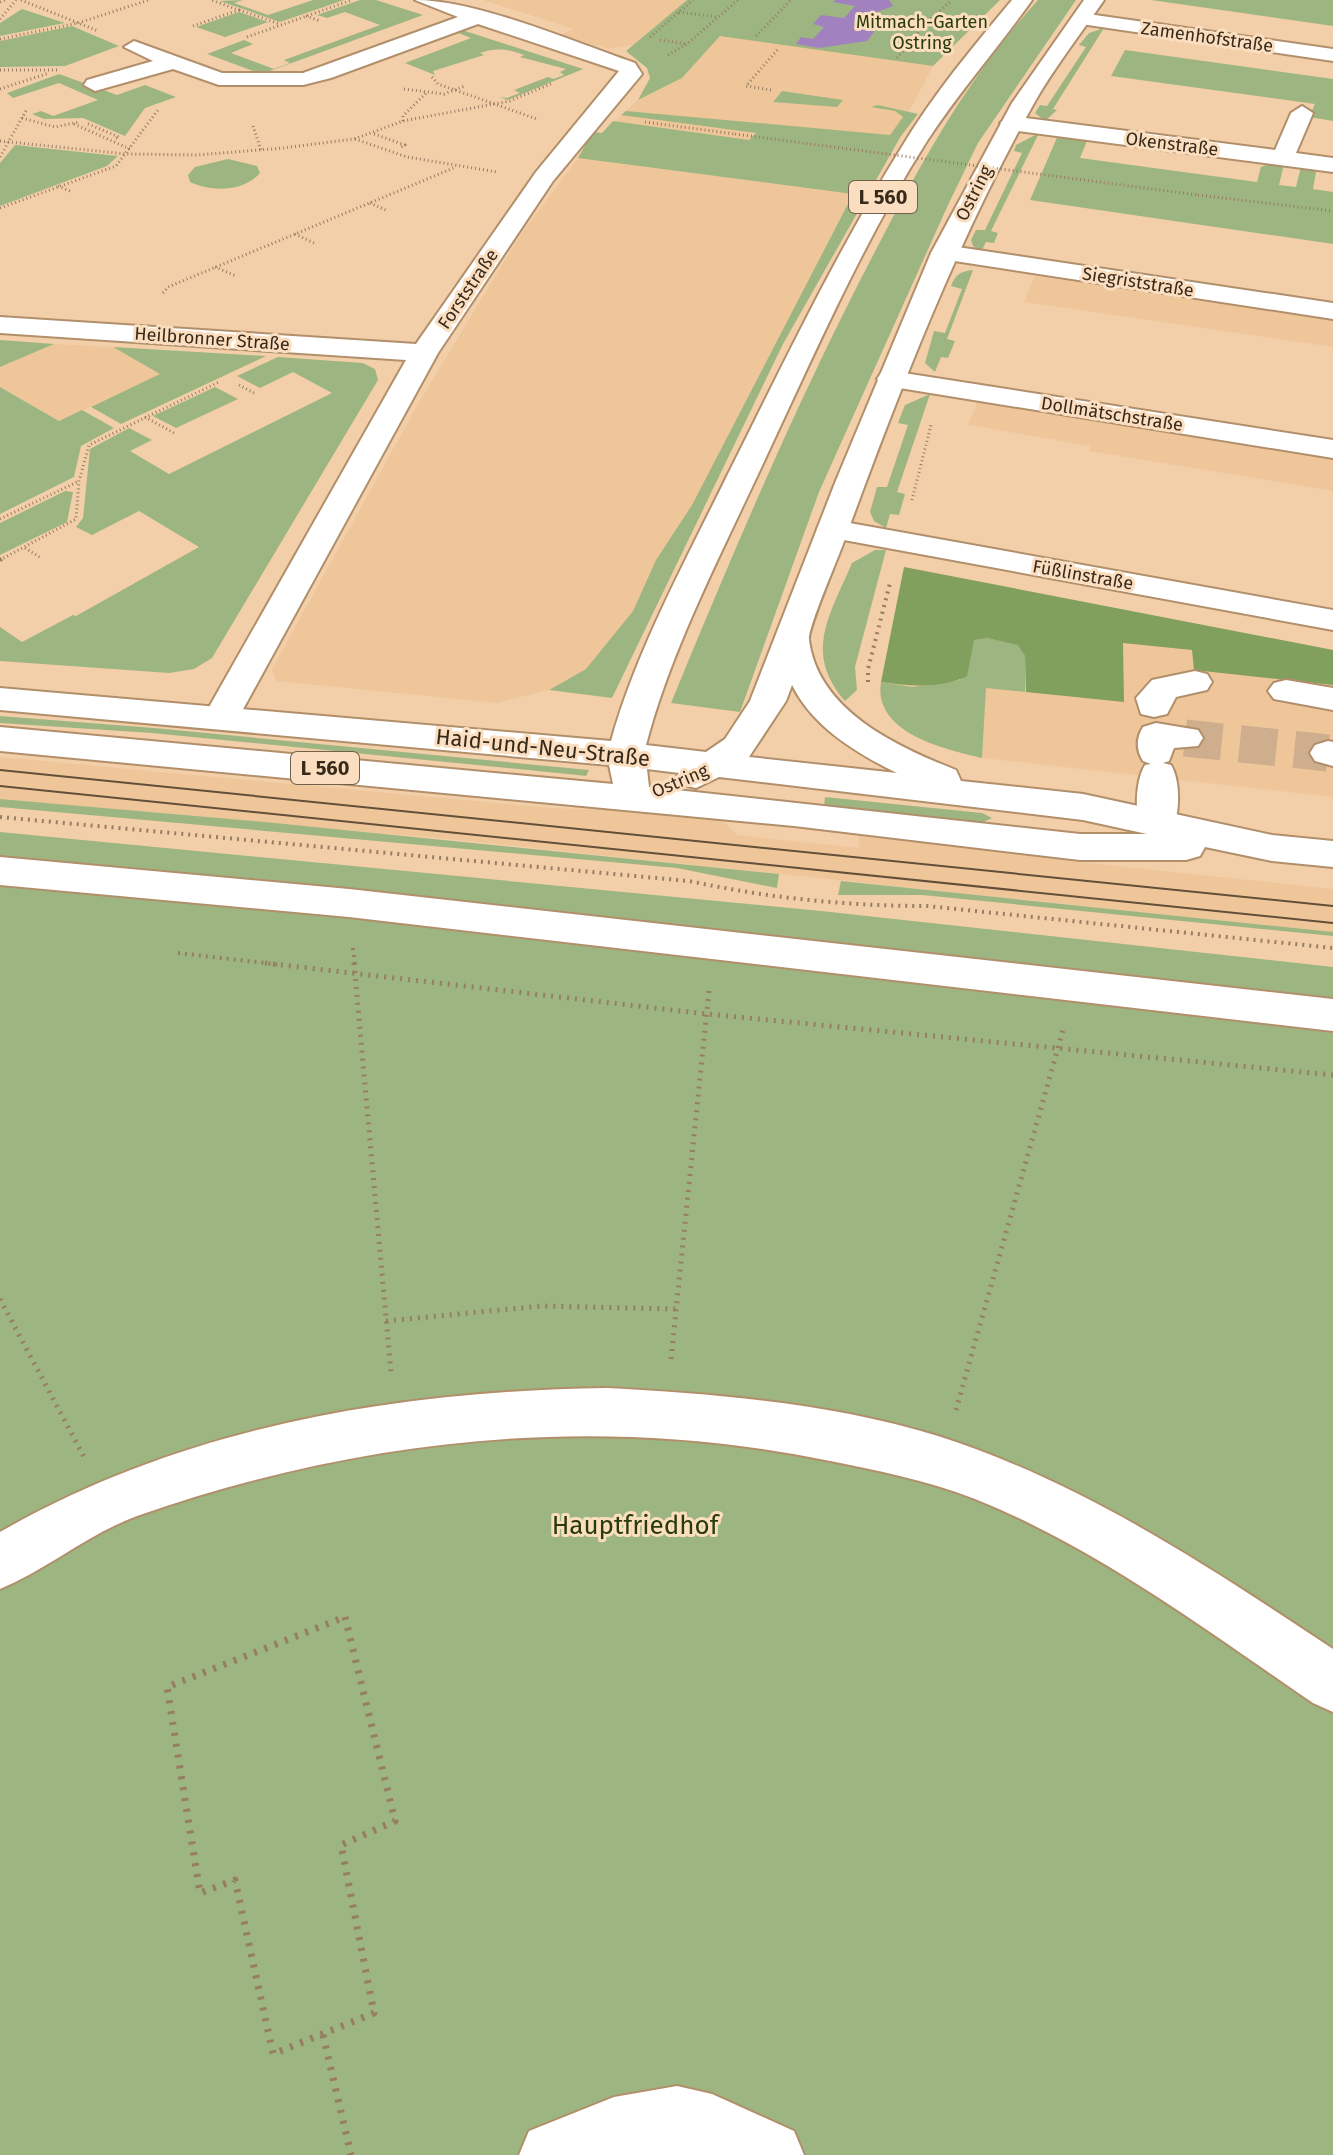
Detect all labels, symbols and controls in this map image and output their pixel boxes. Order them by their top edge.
park label: Mitmach-Garten Ostring [856,11,988,54]
street label: Zamenhofstraße [1140,17,1274,57]
street label: Okenstraße [1124,127,1220,161]
street label: Ostring [951,161,998,224]
road number: L 560 [849,181,917,213]
street label: Forststraße [433,245,503,333]
street label: Siegriststraße [1081,262,1195,302]
street label: Heilbronner Straße [134,323,290,355]
street label: Dollmätschstraße [1039,392,1185,436]
street label: Füßlinstraße [1031,555,1135,595]
street label: Haid-und-Neu-Straße [434,723,651,772]
road number: L 560 [291,752,359,784]
street label: Ostring [648,759,712,803]
park label: Hauptfriedhof [552,1510,721,1541]

